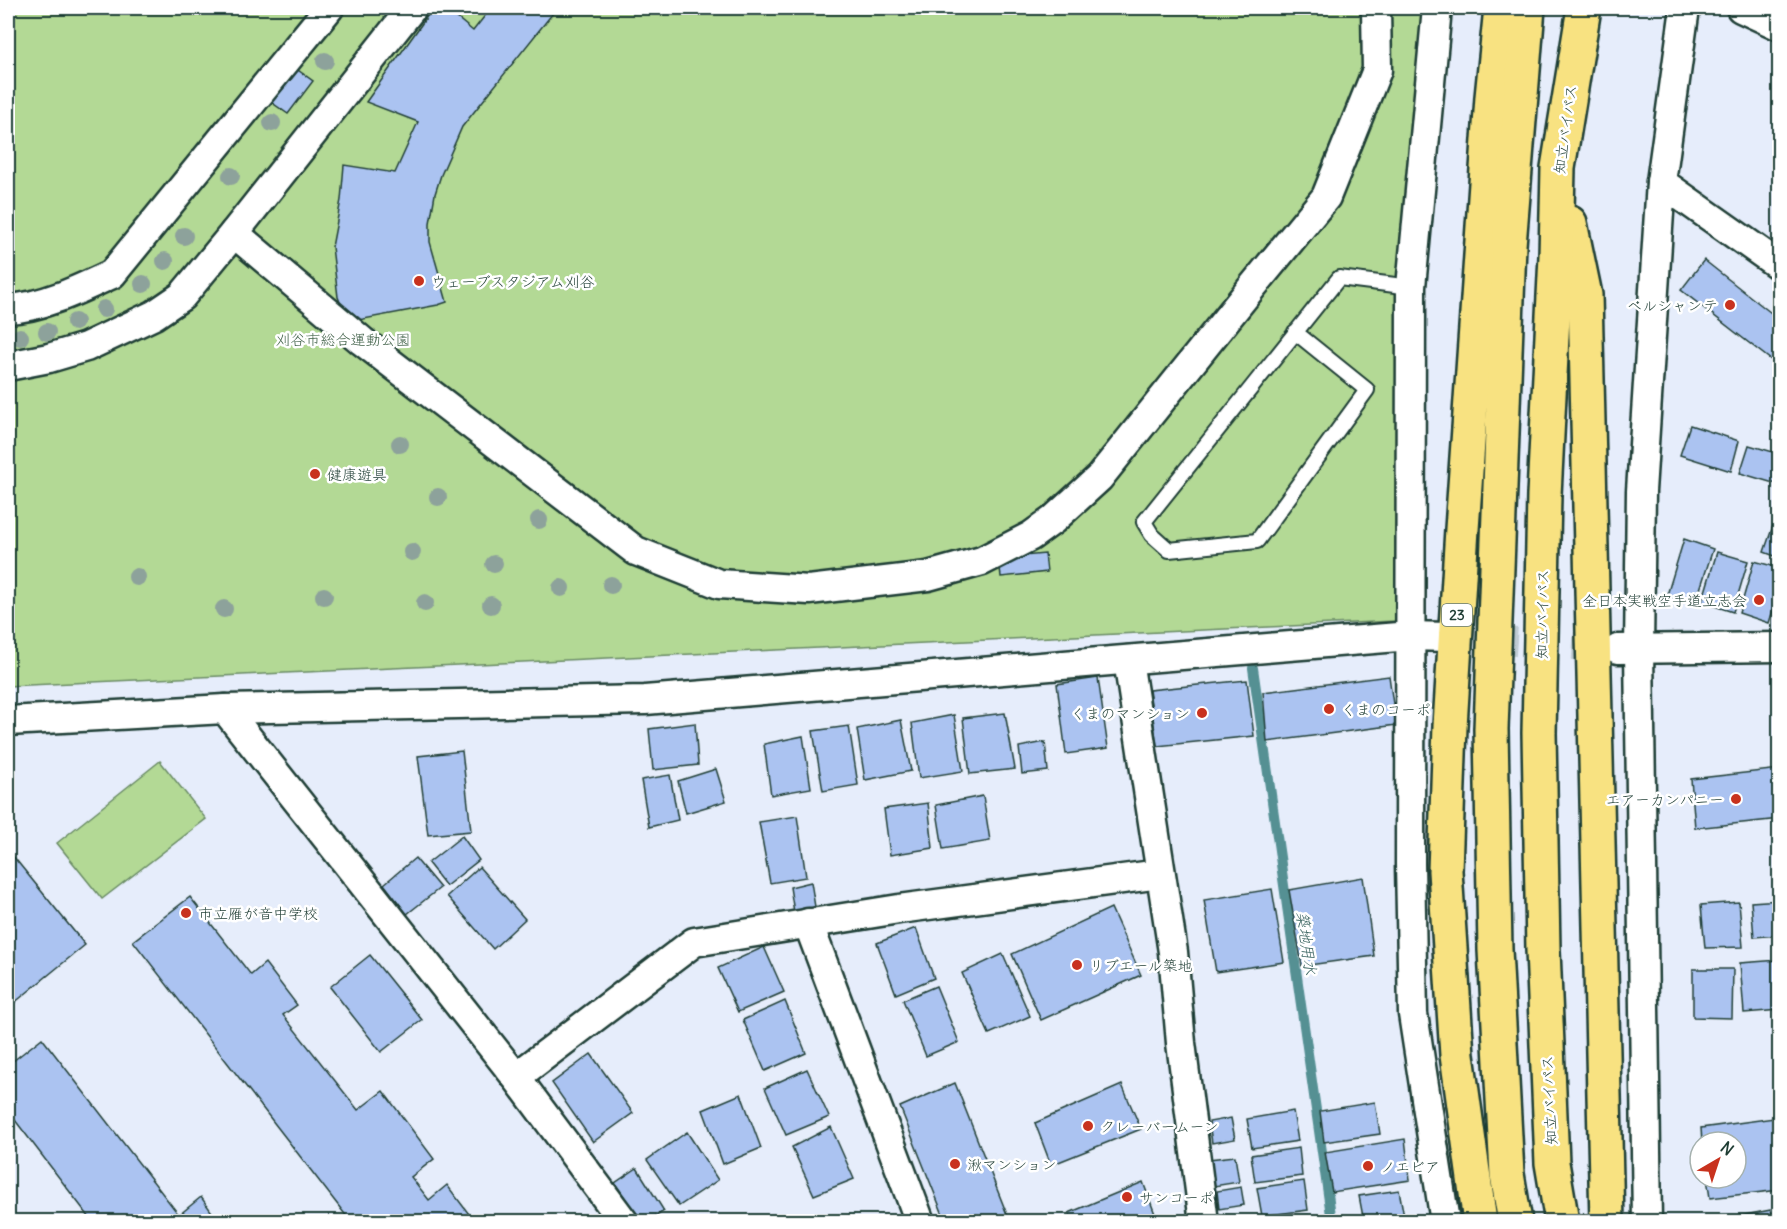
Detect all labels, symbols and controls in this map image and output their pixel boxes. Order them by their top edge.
street label: 知立バイパス [1549,83,1581,175]
place label: ウェーブスタジアム刈谷 [431,272,595,291]
marker: ウェーブスタジアム刈谷 [412,274,426,288]
place label: ベルシャンテ [1627,296,1718,315]
marker: ベルシャンテ [1723,298,1737,312]
park label: 刈谷市総合運動公園 [275,330,411,349]
place label: 健康遊具 [327,465,387,484]
marker: 健康遊具 [308,467,322,481]
street label: 知立バイパス [1532,569,1552,659]
place label: 全日本実戦空手道立志会 [1582,591,1747,610]
marker: 全日本実戦空手道立志会 [1752,593,1766,607]
road number: 23 [1442,604,1472,626]
place label: くまのコーポ [1341,700,1431,719]
marker: くまのコーポ [1322,702,1336,716]
place label: くまのマンション [1071,704,1190,723]
marker: くまのマンション [1195,706,1209,720]
place label: エアーカンパニー [1605,790,1724,809]
marker: エアーカンパニー [1729,792,1743,806]
place label: 市立雁が音中学校 [198,904,318,923]
marker: 市立雁が音中学校 [179,906,193,920]
water label: 築地用水 [1293,910,1321,976]
place label: リブエール築地 [1089,956,1193,975]
marker: リブエール築地 [1070,958,1084,972]
street label: 知立バイパス [1537,1055,1561,1145]
place label: クレーバームーン [1100,1117,1219,1136]
marker: クレーバームーン [1081,1119,1095,1133]
north arrow [1688,1130,1748,1190]
text: N [1717,1137,1738,1160]
place label: 湫マンション [967,1155,1056,1174]
marker: 湫マンション [948,1157,962,1171]
place label: ノエビア [1380,1157,1440,1176]
marker: ノエビア [1361,1159,1375,1173]
place label: サンコーポ [1139,1188,1214,1207]
marker: サンコーポ [1120,1190,1134,1204]

